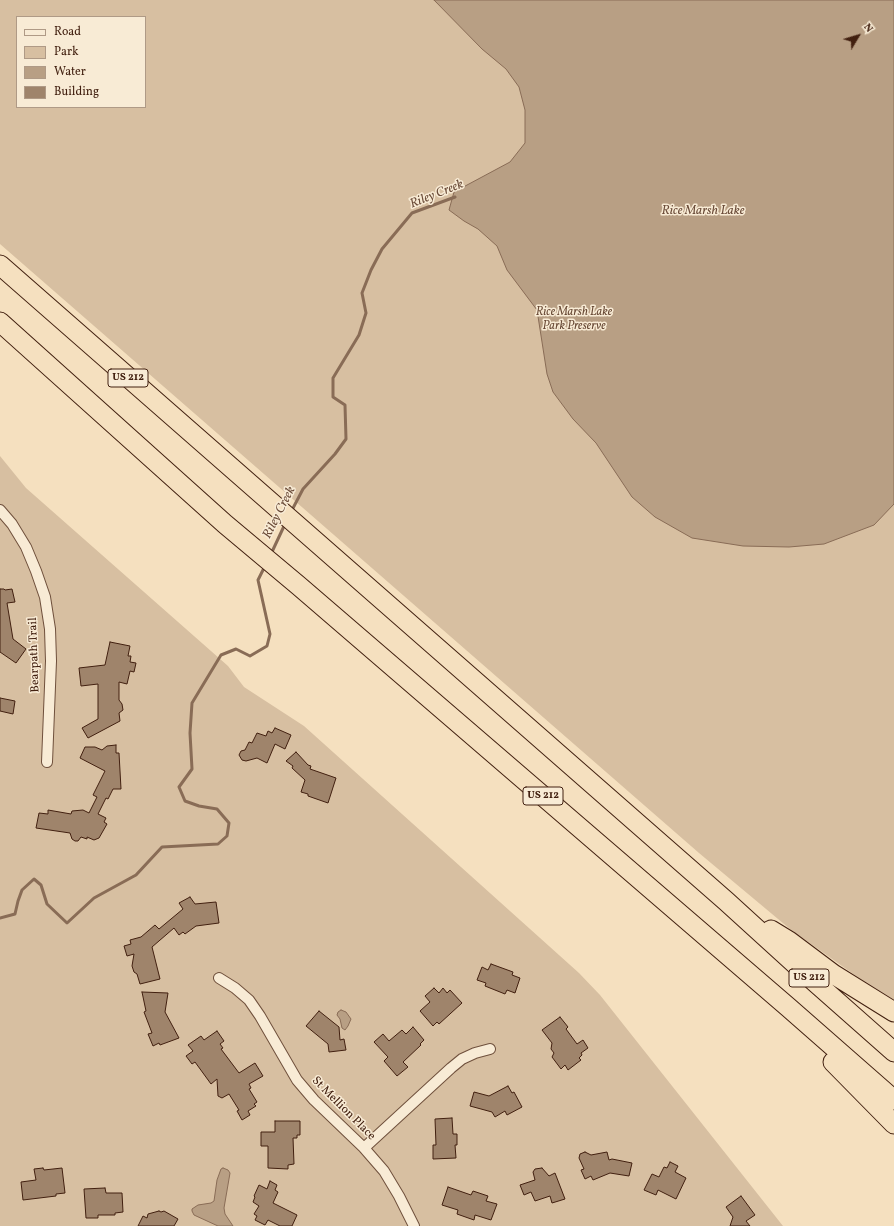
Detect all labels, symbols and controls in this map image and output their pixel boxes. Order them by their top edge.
legend [16,16,146,108]
north arrow [838,16,878,56]
text: N [859,21,876,36]
text: Road [54,24,81,40]
text: Park [54,44,79,60]
text: Water [54,64,86,80]
text: Building [54,84,99,100]
water label: Riley Creek [408,177,466,213]
water label: Rice Marsh Lake [662,204,744,220]
park label: Rice Marsh Lake Park Preserve [536,306,612,334]
road number: US 212 [108,369,148,387]
water label: Riley Creek [260,484,300,542]
street label: Bearpath Trail [26,617,44,693]
road number: US 212 [523,787,563,805]
road number: US 212 [789,969,829,987]
street label: St Mellion Place [308,1074,378,1144]

